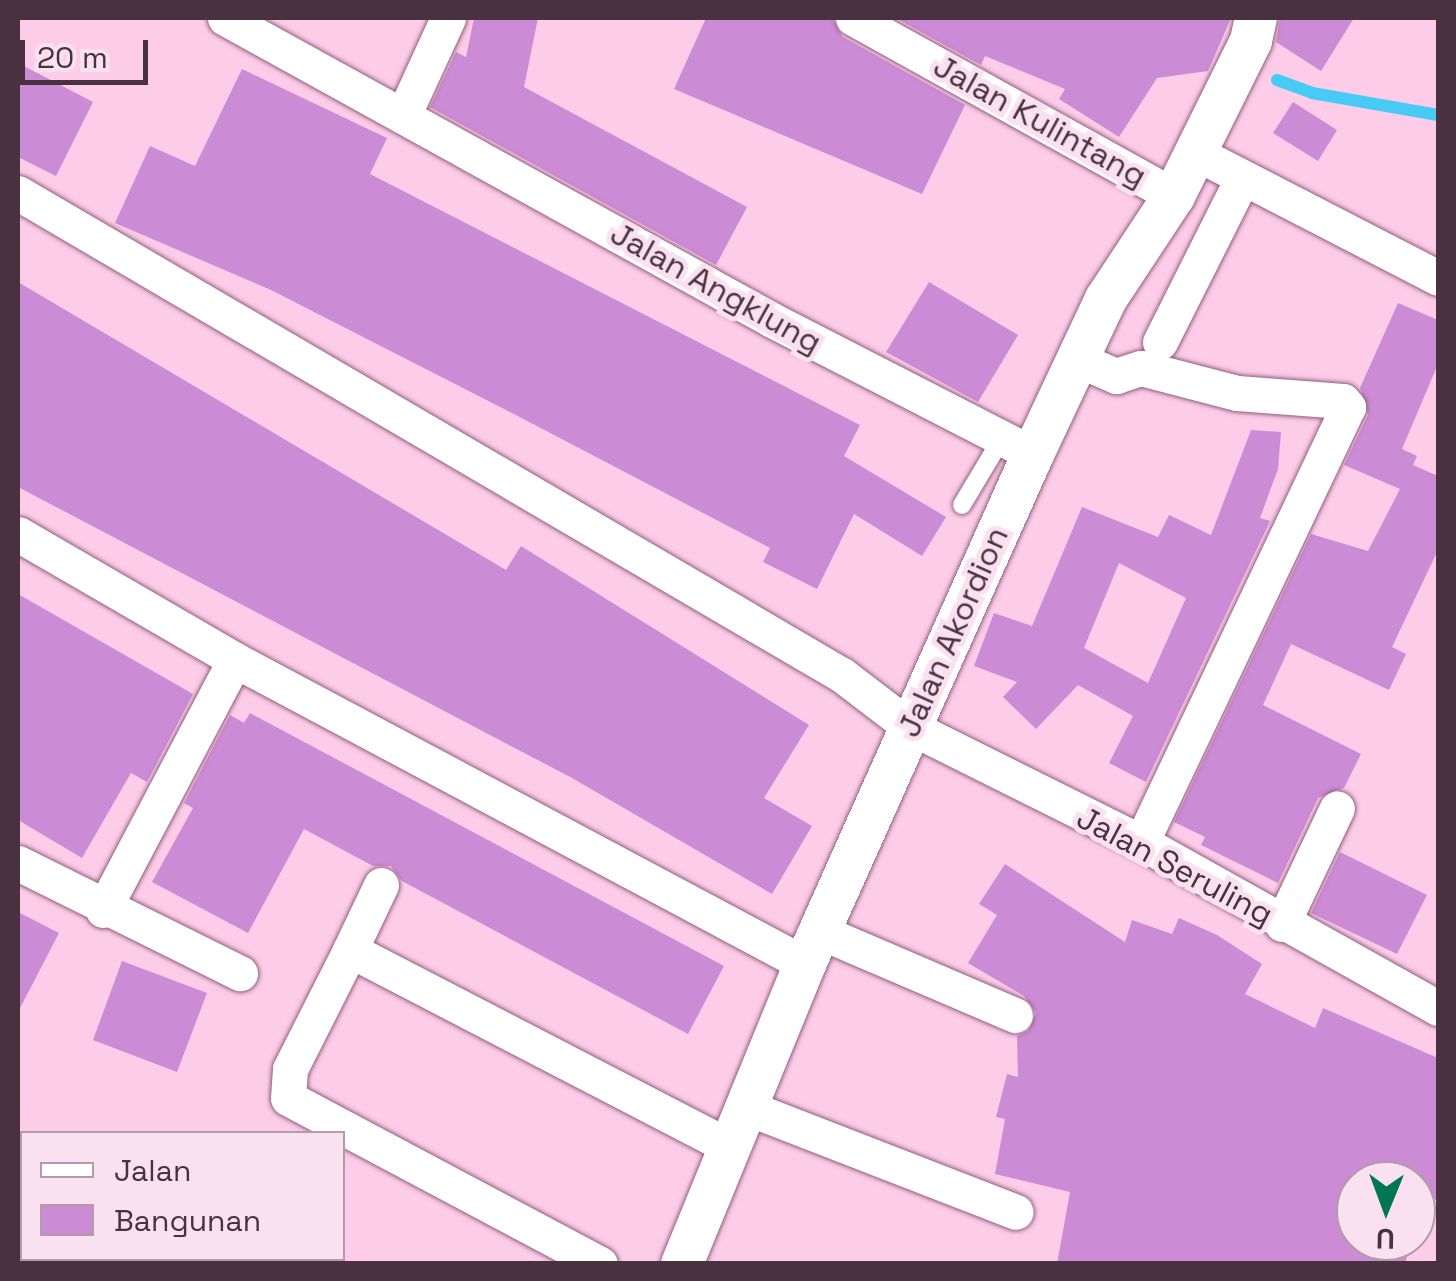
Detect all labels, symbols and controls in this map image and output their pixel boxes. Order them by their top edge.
scale bar [25,20,152,82]
text: 20 m [37,38,108,77]
street label: Jalan Kulintang [927,47,1153,195]
street label: Jalan Angklung [604,214,828,362]
street label: Jalan Akordion [889,521,1017,743]
street label: Jalan Seruling [1070,798,1280,934]
legend [20,1131,345,1261]
text: Jalan [114,1151,191,1190]
north arrow [1336,1161,1436,1261]
text: Bangunan [114,1201,261,1240]
text: U [1376,1221,1395,1257]

